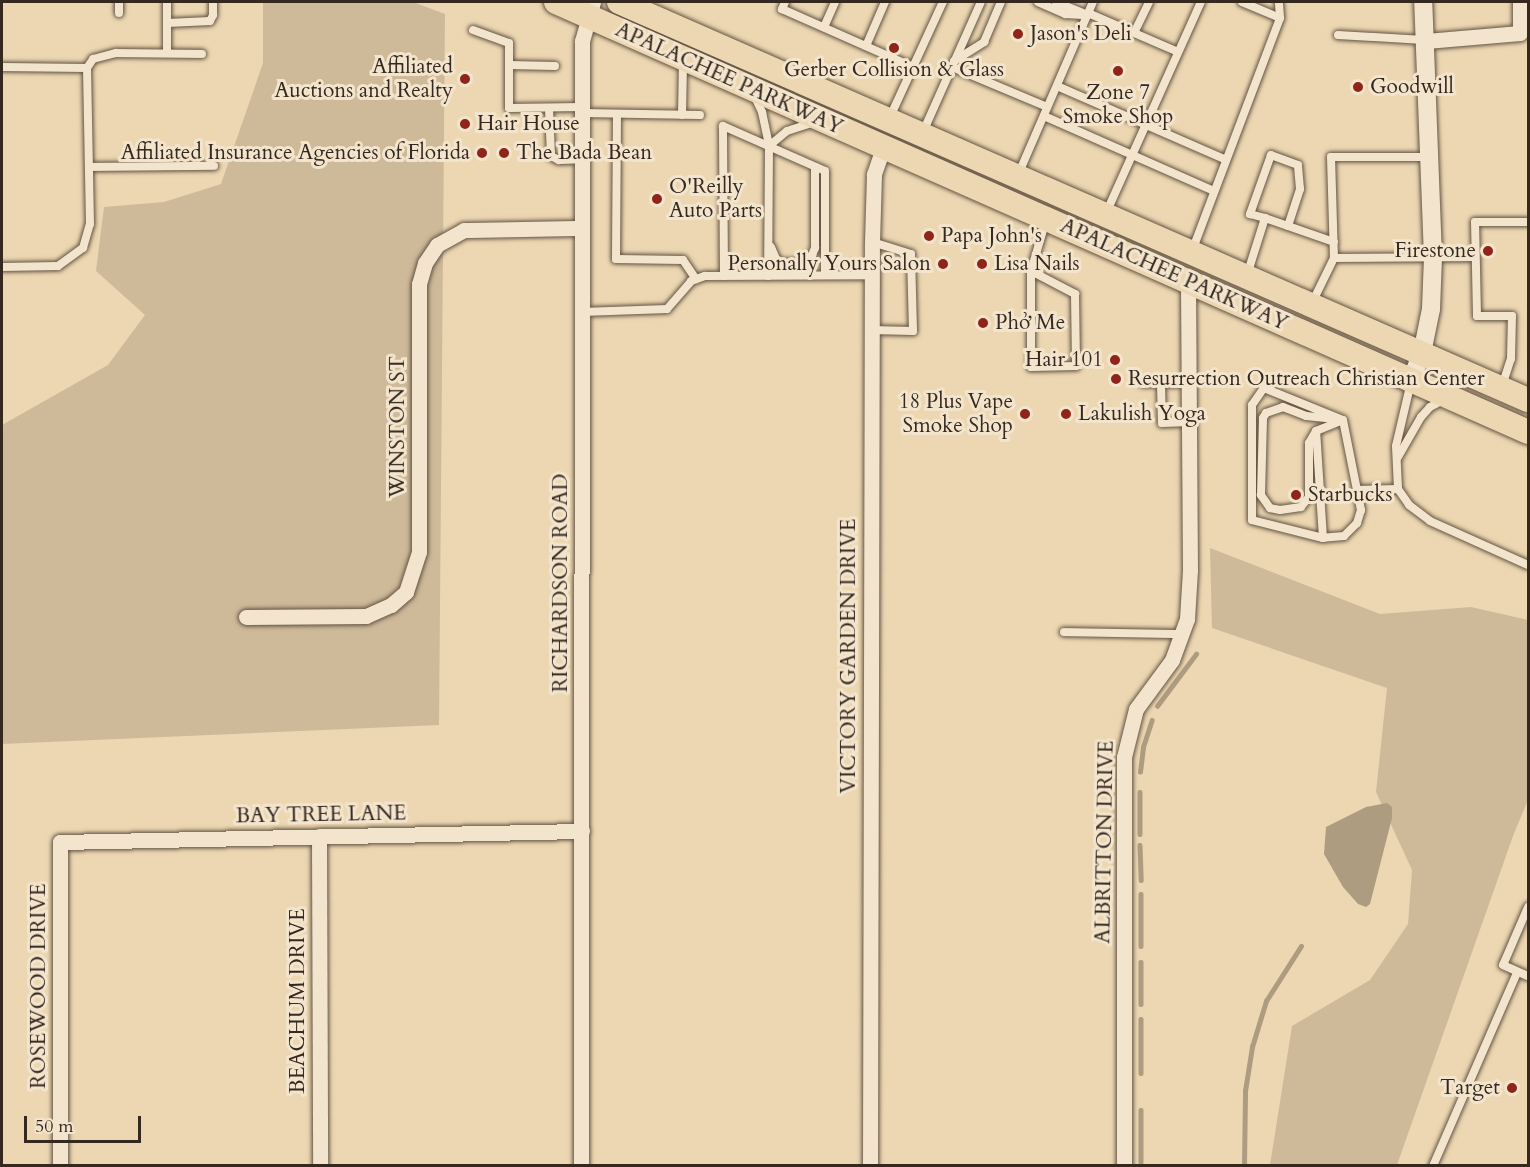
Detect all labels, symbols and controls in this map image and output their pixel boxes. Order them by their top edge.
street label: APALACHEE PARKWAY [611,17,847,141]
place label: Jason's Deli [1030,21,1132,47]
marker: Jason's Deli [1011,27,1025,41]
marker: Gerber Collision & Glass [887,41,901,55]
place label: Affiliated Auctions and Realty [274,54,453,104]
place label: Gerber Collision & Glass [784,57,1004,83]
marker: Zone 7 Smoke Shop [1111,64,1125,78]
marker: Affiliated Auctions and Realty [458,72,472,86]
place label: Goodwill [1370,74,1454,100]
place label: Zone 7 Smoke Shop [1063,80,1173,130]
marker: Goodwill [1351,80,1365,94]
place label: Hair House [477,111,580,137]
marker: Hair House [458,117,472,131]
place label: Affiliated Insurance Agencies of Florida [121,140,470,166]
place label: The Bada Bean [516,140,652,166]
marker: Affiliated Insurance Agencies of Florida [475,146,489,160]
marker: The Bada Bean [497,146,511,160]
place label: O'Reilly Auto Parts [669,174,762,224]
marker: O'Reilly Auto Parts [650,192,664,206]
street label: APALACHEE PARKWAY [1056,213,1292,337]
place label: Papa John's [941,223,1042,249]
marker: Papa John's [922,229,936,243]
place label: Firestone [1394,238,1476,264]
marker: Firestone [1481,244,1495,258]
place label: Personally Yours Salon [728,251,931,277]
place label: Lisa Nails [994,251,1080,277]
marker: Personally Yours Salon [936,257,950,271]
marker: Lisa Nails [975,257,989,271]
place label: Phở Me [995,310,1065,336]
marker: Phở Me [976,316,990,330]
place label: Hair 101 [1025,347,1103,373]
marker: Hair 101 [1108,353,1122,367]
street label: WINSTON ST [385,356,411,498]
place label: Resurrection Outreach Christian Center [1128,366,1485,392]
marker: Resurrection Outreach Christian Center [1109,372,1123,386]
place label: 18 Plus Vape Smoke Shop [899,389,1013,439]
place label: Lakulish Yoga [1078,401,1206,427]
marker: 18 Plus Vape Smoke Shop [1018,407,1032,421]
marker: Lakulish Yoga [1059,407,1073,421]
street label: RICHARDSON ROAD [548,474,574,692]
place label: Starbucks [1308,482,1393,508]
marker: Starbucks [1289,488,1303,502]
street label: VICTORY GARDEN DRIVE [836,519,862,793]
street label: ALBRITTON DRIVE [1091,740,1119,944]
street label: BAY TREE LANE [236,801,406,829]
street label: ROSEWOOD DRIVE [26,883,52,1089]
street label: BEACHUM DRIVE [285,908,311,1094]
place label: Target [1440,1075,1500,1101]
marker: Target [1505,1081,1519,1095]
scale bar [27,1104,144,1142]
text: 50 m [35,1114,74,1139]

